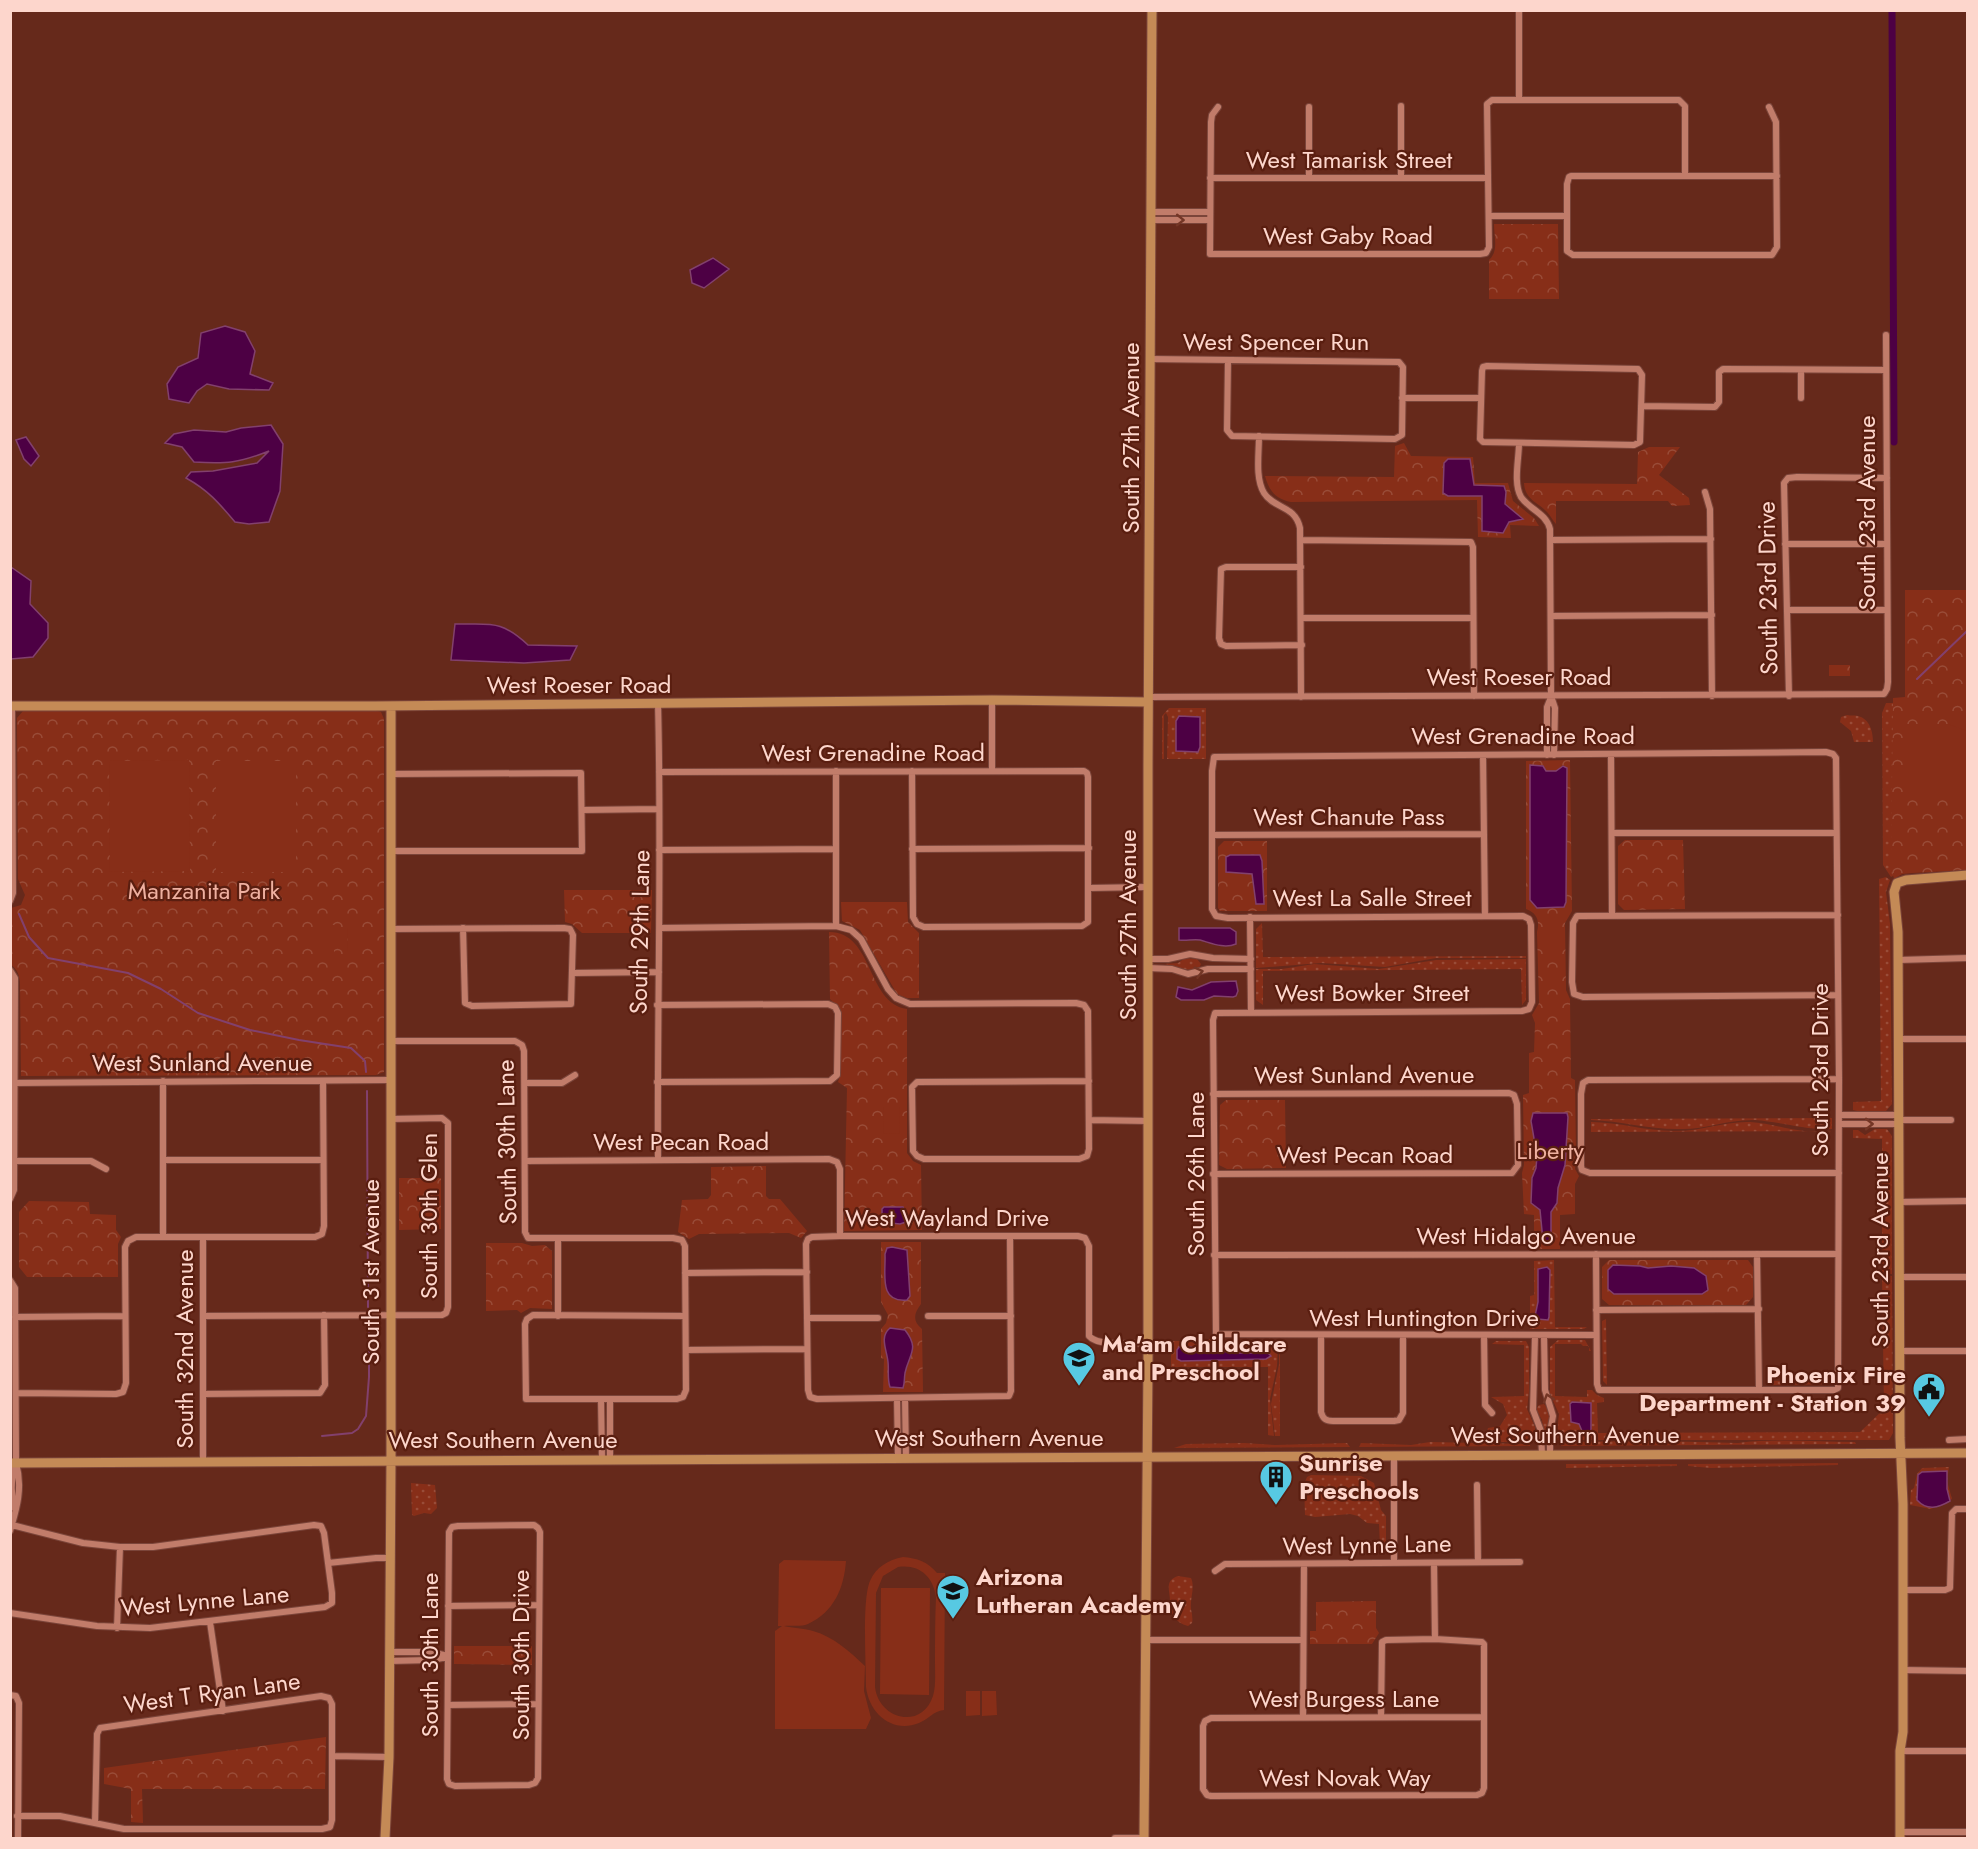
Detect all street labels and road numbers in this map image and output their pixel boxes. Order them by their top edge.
street label: West Tamarisk Street [1246,142,1453,177]
street label: West Gaby Road [1263,218,1433,253]
street label: West Spencer Run [1183,324,1369,359]
street label: South 27th Avenue [1113,343,1148,534]
street label: South 23rd Avenue [1849,415,1884,611]
street label: South 23rd Drive [1748,501,1787,675]
street label: West Roeser Road [1427,659,1611,694]
street label: West Roeser Road [487,667,671,702]
street label: West Grenadine Road [1411,718,1635,753]
street label: West Grenadine Road [761,735,985,770]
street label: West Chanute Pass [1253,799,1445,834]
street label: South 27th Avenue [1110,830,1145,1021]
street label: South 29th Lane [621,849,658,1015]
street label: West La Salle Street [1273,880,1472,915]
street label: West Bowker Street [1275,975,1470,1010]
street label: South 23rd Drive [1802,983,1837,1157]
street label: West Sunland Avenue [92,1045,312,1080]
street label: West Sunland Avenue [1254,1057,1474,1092]
street label: South 30th Lane [488,1059,525,1225]
street label: South 26th Lane [1178,1092,1213,1256]
street label: West Pecan Road [593,1124,769,1159]
street label: South 30th Glen [411,1133,446,1299]
street label: West Pecan Road [1277,1137,1453,1172]
street label: South 23rd Avenue [1862,1152,1897,1348]
street label: South 31st Avenue [353,1179,388,1365]
street label: West Wayland Drive [845,1200,1049,1235]
street label: West Hidalgo Avenue [1416,1218,1636,1253]
street label: South 32nd Avenue [167,1249,202,1449]
street label: West Huntington Drive [1309,1300,1539,1335]
street label: West Southern Avenue [1450,1417,1680,1452]
street label: West Southern Avenue [874,1420,1104,1455]
street label: West Southern Avenue [388,1422,618,1457]
street label: West Lynne Lane [1282,1526,1452,1563]
street label: South 30th Drive [503,1570,538,1740]
street label: South 30th Lane [412,1573,447,1737]
street label: West Lynne Lane [119,1576,291,1625]
street label: West T Ryan Lane [121,1663,302,1722]
street label: West Burgess Lane [1249,1681,1439,1716]
street label: West Novak Way [1259,1760,1431,1795]

